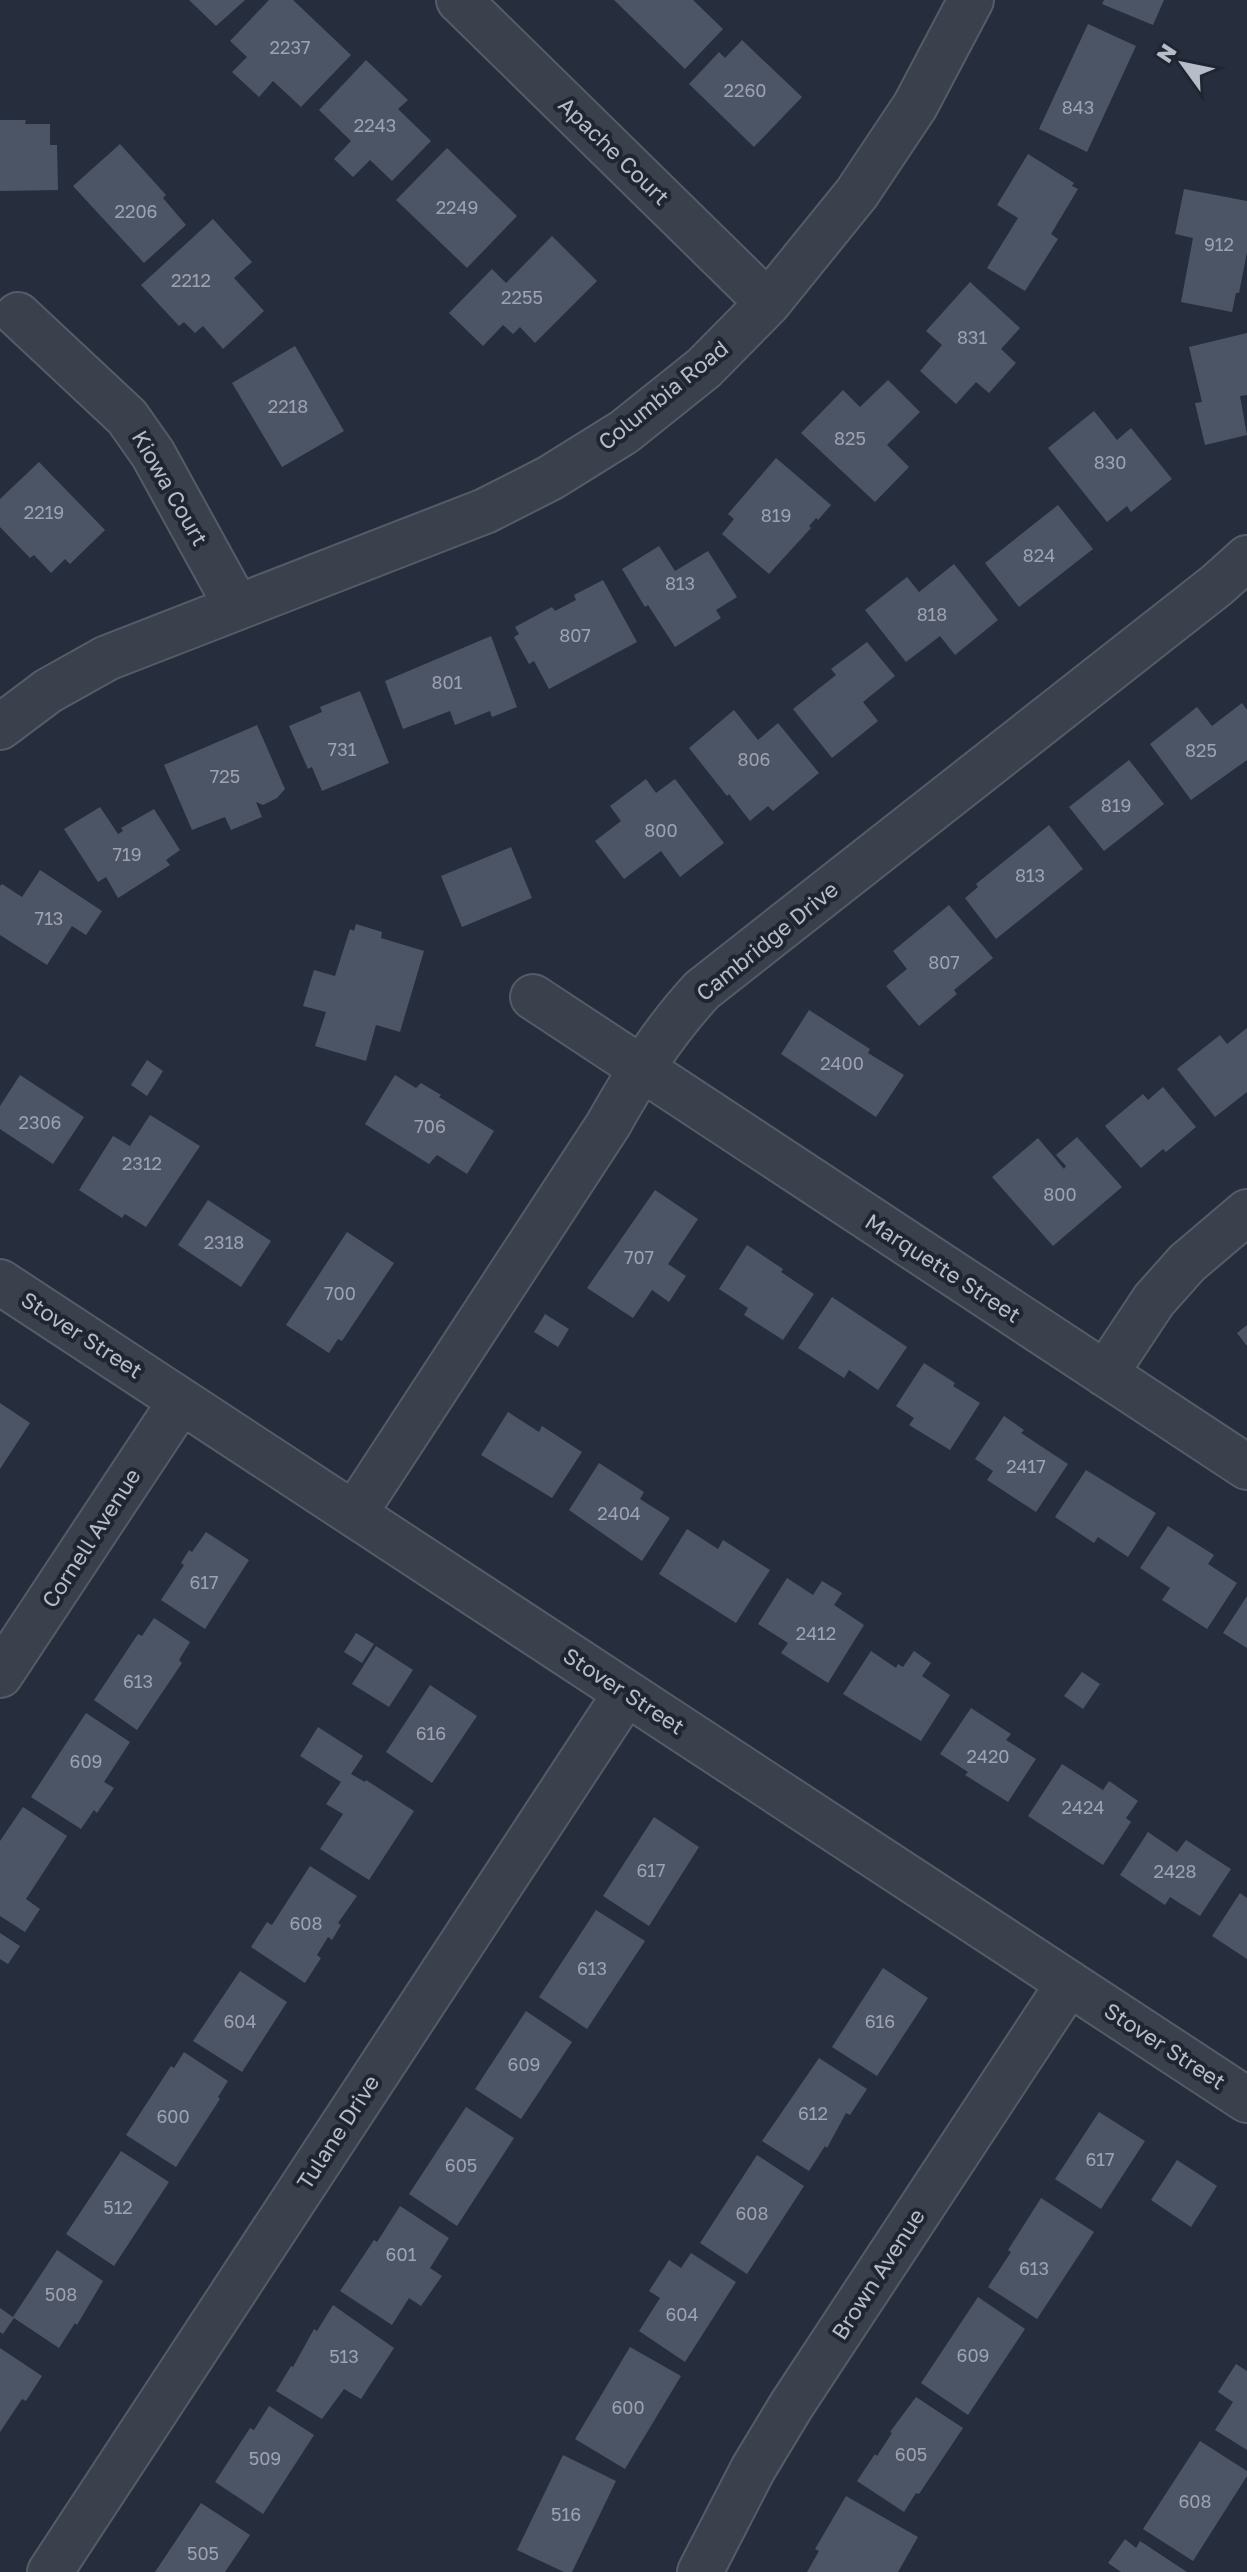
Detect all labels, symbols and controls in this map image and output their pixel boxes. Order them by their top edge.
north arrow [1143,24,1223,104]
house number: 2237 [270,36,310,58]
text: N [1150,38,1182,67]
house number: 2260 [724,79,766,101]
street label: Apache Court [553,91,675,210]
house number: 843 [1062,96,1094,118]
house number: 2243 [354,114,396,136]
house number: 2249 [436,196,478,218]
house number: 2206 [115,200,157,222]
house number: 912 [1204,233,1234,255]
house number: 2212 [171,269,211,291]
house number: 2255 [501,286,543,308]
house number: 831 [957,326,987,348]
street label: Columbia Road [592,334,733,455]
house number: 2218 [268,395,308,417]
street label: Kiowa Court [127,425,214,550]
house number: 825 [834,427,866,449]
house number: 830 [1094,451,1126,473]
house number: 2219 [24,501,64,523]
house number: 819 [761,504,791,526]
house number: 824 [1023,544,1055,566]
house number: 813 [665,572,695,594]
house number: 818 [917,603,947,625]
house number: 807 [559,624,591,646]
house number: 801 [432,671,463,693]
house number: 731 [328,738,357,760]
house number: 825 [1185,739,1217,761]
house number: 806 [737,748,771,770]
house number: 725 [210,765,240,787]
house number: 819 [1101,794,1131,816]
house number: 800 [644,819,678,841]
house number: 719 [112,843,142,865]
house number: 813 [1015,864,1045,886]
street label: Cambridge Drive [690,875,843,1006]
house number: 713 [35,907,63,929]
house number: 807 [928,951,960,973]
house number: 2400 [820,1052,864,1074]
house number: 2306 [18,1111,62,1133]
house number: 706 [414,1115,446,1137]
house number: 2312 [122,1152,162,1174]
house number: 800 [1043,1183,1077,1205]
street label: Marquette Street [860,1207,1026,1328]
house number: 2318 [204,1231,244,1253]
house number: 707 [624,1246,654,1268]
house number: 700 [324,1282,356,1304]
street label: Stover Street [17,1285,148,1384]
house number: 2417 [1006,1455,1046,1477]
street label: Cornell Avenue [36,1463,146,1612]
house number: 2404 [597,1502,641,1524]
house number: 617 [189,1571,219,1593]
house number: 2412 [796,1622,836,1644]
street label: Stover Street [559,1641,690,1740]
house number: 613 [123,1670,153,1692]
house number: 616 [416,1722,446,1744]
house number: 2420 [966,1745,1010,1767]
house number: 609 [70,1750,102,1772]
house number: 2424 [1062,1796,1104,1818]
house number: 617 [636,1859,666,1881]
house number: 2428 [1154,1860,1196,1882]
house number: 608 [289,1912,323,1934]
house number: 613 [577,1957,607,1979]
street label: Stover Street [1100,1996,1231,2095]
house number: 604 [223,2010,257,2032]
house number: 616 [865,2010,895,2032]
house number: 609 [508,2053,540,2075]
street label: Tulane Drive [291,2070,385,2194]
house number: 612 [798,2102,828,2124]
house number: 600 [156,2105,190,2127]
house number: 617 [1085,2148,1115,2170]
house number: 605 [445,2154,477,2176]
house number: 512 [103,2196,133,2218]
house number: 608 [735,2202,769,2224]
street label: Brown Avenue [825,2203,930,2344]
house number: 601 [386,2243,417,2265]
house number: 613 [1019,2257,1049,2279]
house number: 508 [45,2283,77,2305]
house number: 604 [665,2303,699,2325]
house number: 609 [957,2344,989,2366]
house number: 513 [329,2345,359,2367]
house number: 600 [611,2396,645,2418]
house number: 605 [895,2443,927,2465]
house number: 509 [249,2447,281,2469]
house number: 608 [1178,2490,1212,2512]
house number: 516 [551,2503,581,2525]
house number: 505 [187,2542,219,2564]

